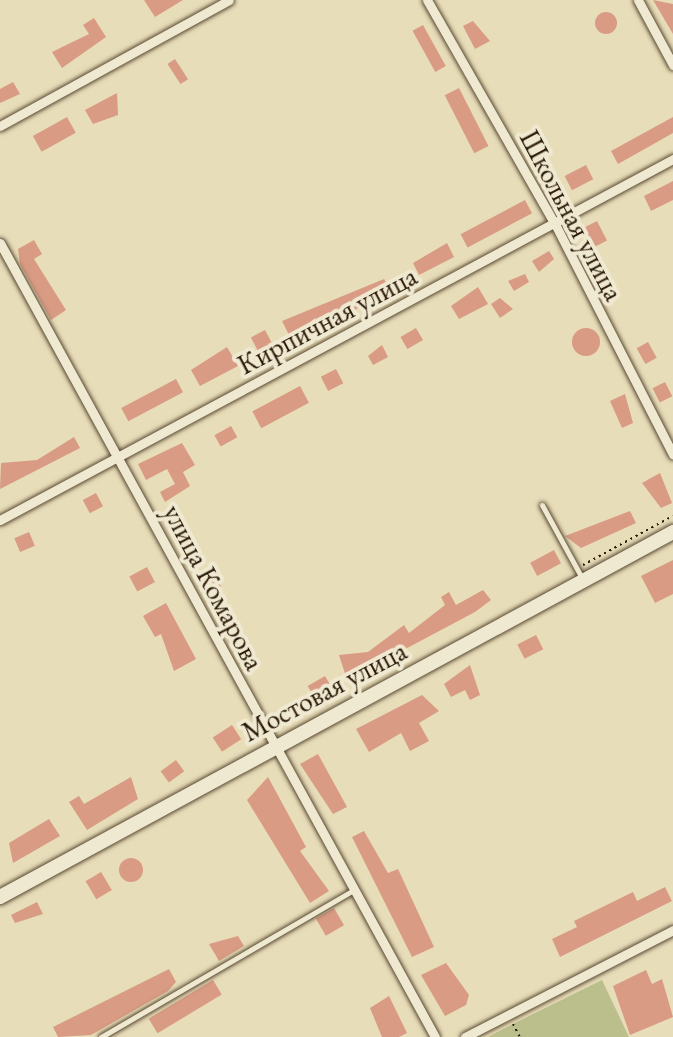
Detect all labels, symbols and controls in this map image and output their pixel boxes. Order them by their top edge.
street label: Школьная улица [513,124,631,306]
street label: Кирпичная улица [231,259,423,381]
street label: улица Комарова [156,498,272,676]
street label: Мостовая улица [236,633,412,749]

